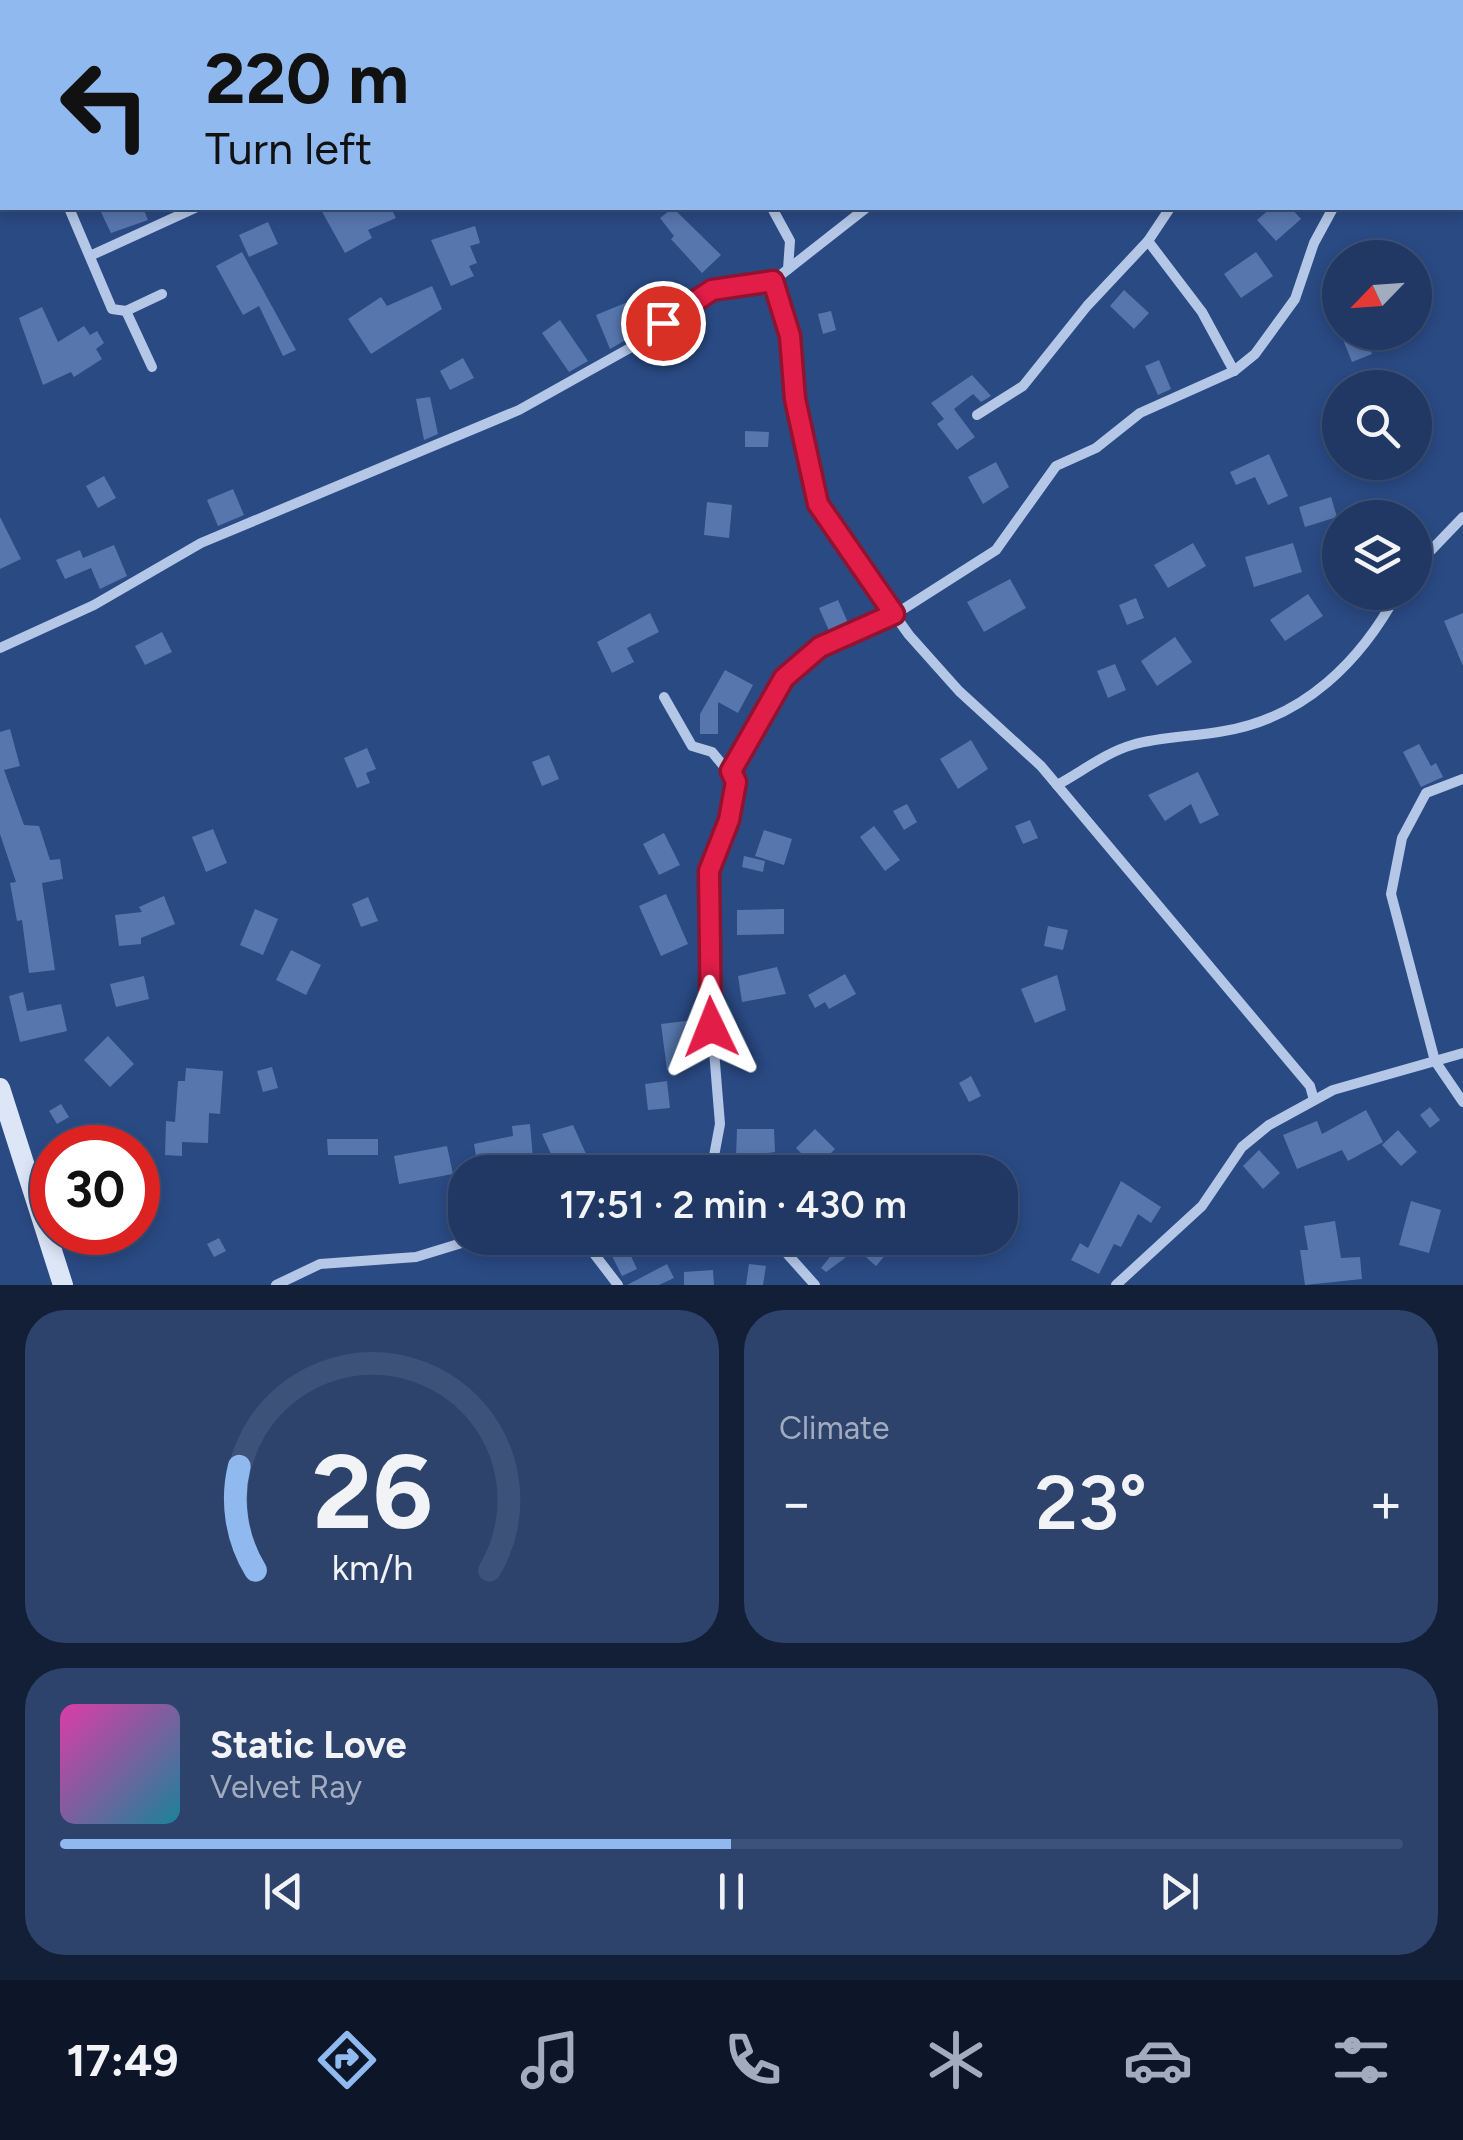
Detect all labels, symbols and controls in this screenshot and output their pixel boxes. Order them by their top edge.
text: 220 m [205,36,409,121]
icon: left [40,40,170,170]
text: Turn left [205,121,372,175]
north arrow [1322,240,1432,350]
map controls [1322,240,1432,610]
pin [621,281,706,366]
icon: arrive [636,296,691,351]
button: search [1322,370,1432,480]
button: layers [1322,500,1432,610]
position arrow [659,975,763,1079]
speed limit sign: 30 [30,1125,160,1255]
text: 17:51 · 2 min · 430 m [559,1182,907,1228]
text: Climate [779,1409,890,1447]
text: 26 [312,1429,432,1554]
text: 23° [1035,1458,1147,1548]
text: − [779,1470,813,1536]
text: + [1369,1470,1403,1536]
text: km/h [331,1546,413,1589]
text: Static Love [210,1722,407,1768]
text: Velvet Ray [210,1768,362,1806]
icon: previous [256,1864,311,1919]
icon: pause [704,1864,759,1919]
icon: next [1152,1864,1207,1919]
icon: directions [312,2025,382,2095]
icon: music [515,2025,585,2095]
icon: phone [718,2025,788,2095]
icon: climate [921,2025,991,2095]
icon: car [1123,2025,1193,2095]
icon: filters [1326,2025,1396,2095]
text: 17:49 [66,2033,179,2087]

